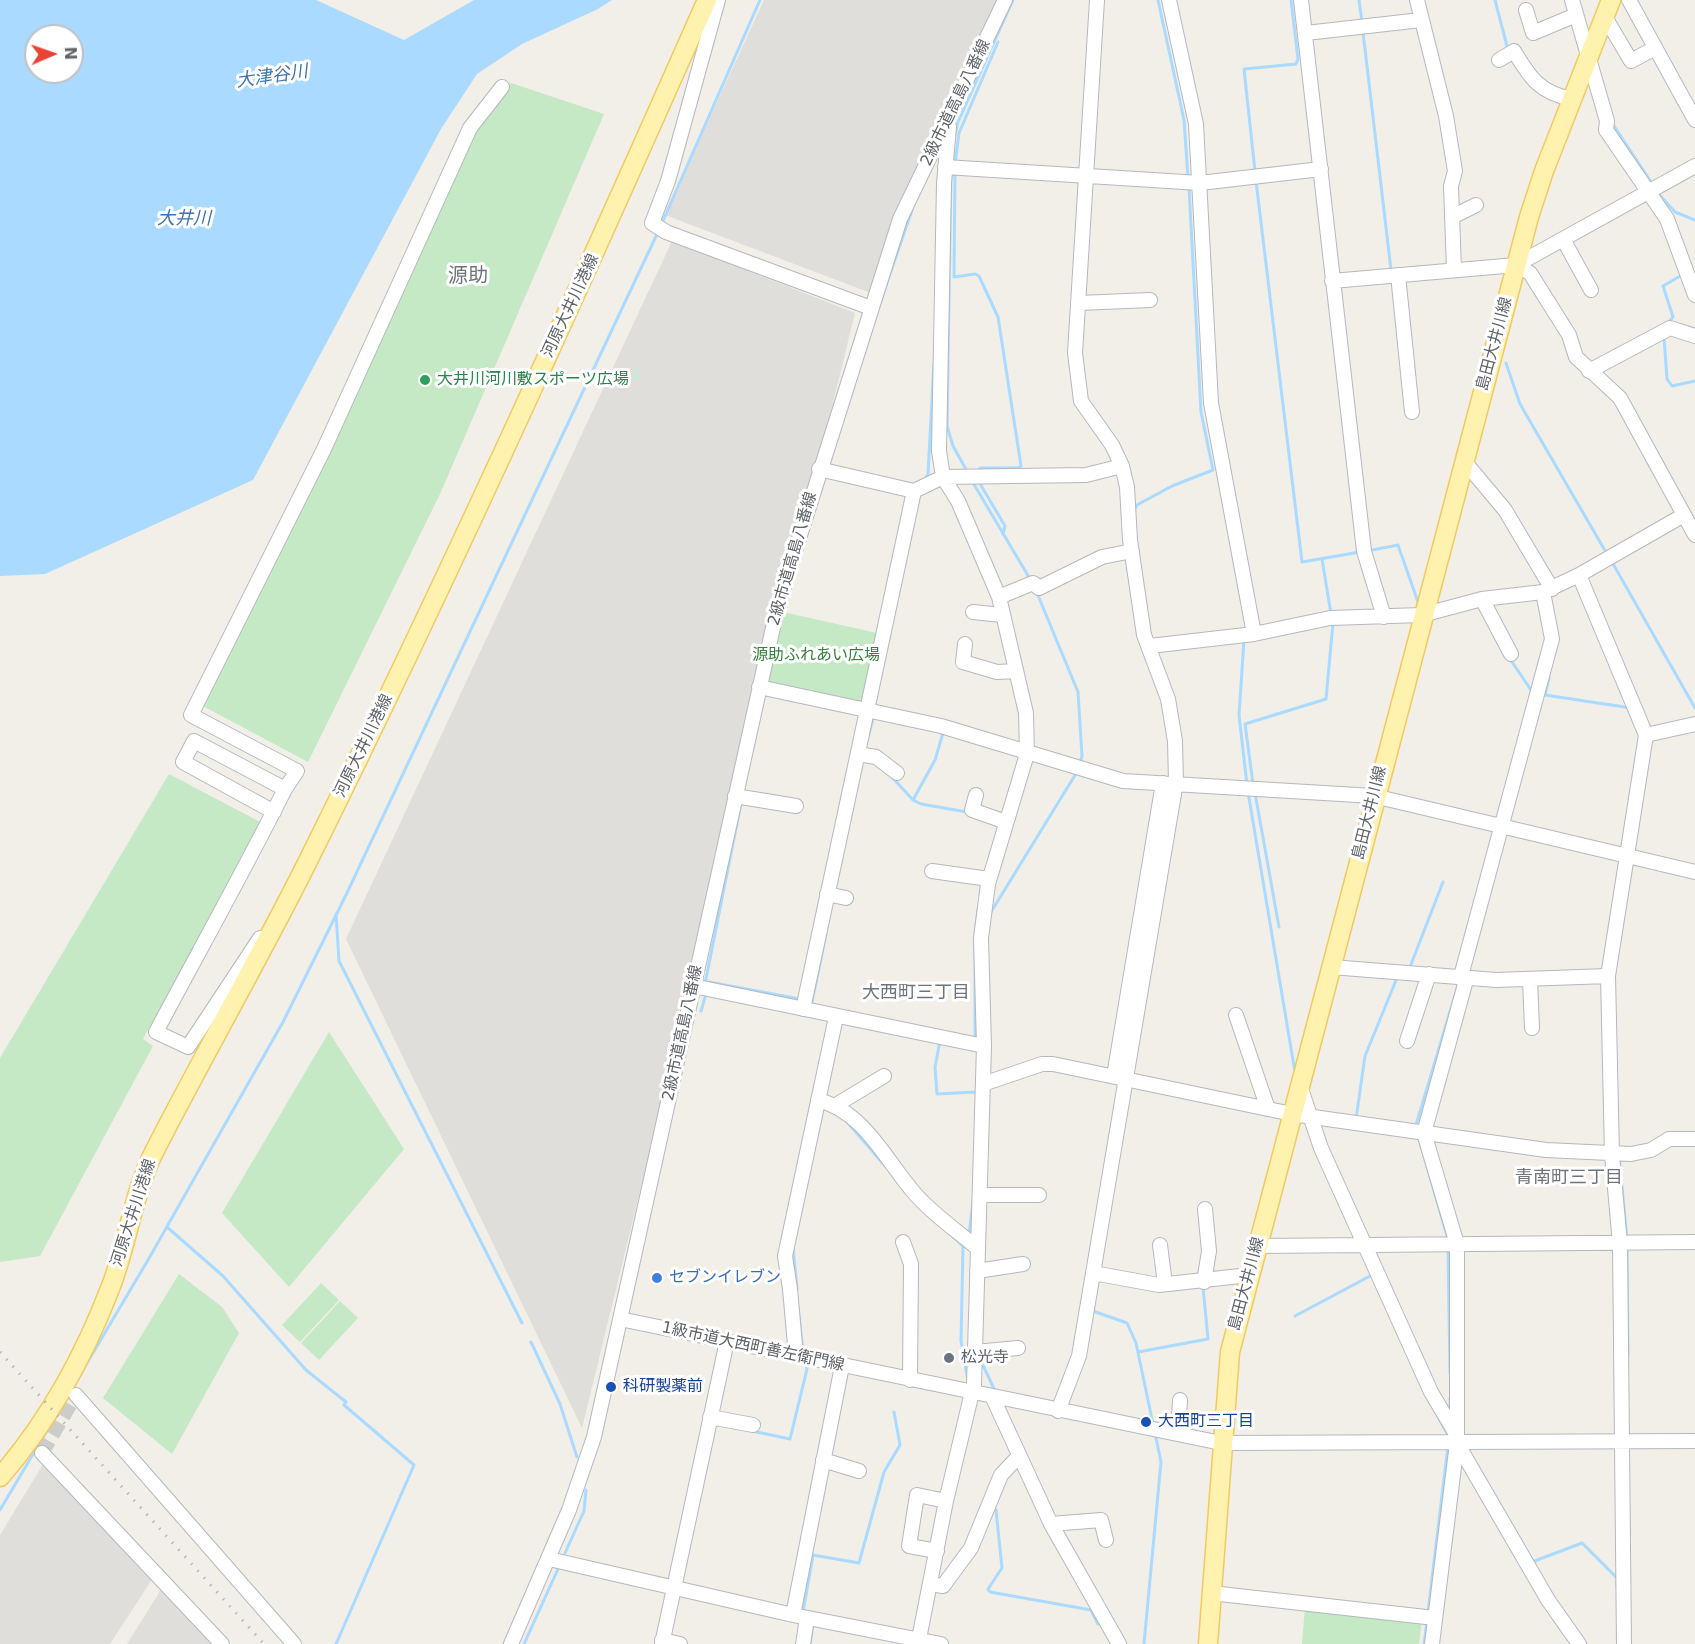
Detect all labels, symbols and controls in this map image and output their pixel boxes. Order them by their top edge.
north arrow [24,24,84,84]
street label: 2級市道高島八番線 [917,37,995,169]
text: N [61,46,80,60]
water label: 大津谷川 [235,61,309,93]
water label: 大井川 [157,208,211,230]
street label: 河原大井川港線 [539,251,603,361]
district label: 源助 [448,265,488,289]
street label: 島田大井川線 [1473,295,1517,393]
place label: 大井川河川敷スポーツ広場 [437,370,629,390]
marker: 大井川河川敷スポーツ広場 [418,373,432,387]
street label: 2級市道高島八番線 [765,490,821,628]
park label: 源助ふれあい広場 [752,646,880,666]
street label: 河原大井川港線 [331,691,397,801]
street label: 島田大井川線 [1349,764,1391,862]
street label: 2級市道高島八番線 [659,963,707,1103]
district label: 大西町三丁目 [862,982,970,1004]
street label: 河原大井川港線 [108,1157,160,1269]
district label: 青南町三丁目 [1515,1167,1623,1189]
street label: 島田大井川線 [1225,1235,1269,1333]
place label: セブンイレブン [669,1268,781,1288]
marker: セブンイレブン [650,1271,664,1285]
street label: 1級市道大西町善左衛門線 [660,1318,846,1376]
place label: 松光寺 [961,1348,1009,1368]
marker: 松光寺 [942,1351,956,1365]
place label: 科研製薬前 [623,1377,703,1397]
marker: 科研製薬前 [604,1380,618,1394]
place label: 大西町三丁目 [1158,1412,1254,1432]
marker: 大西町三丁目 [1139,1415,1153,1429]

